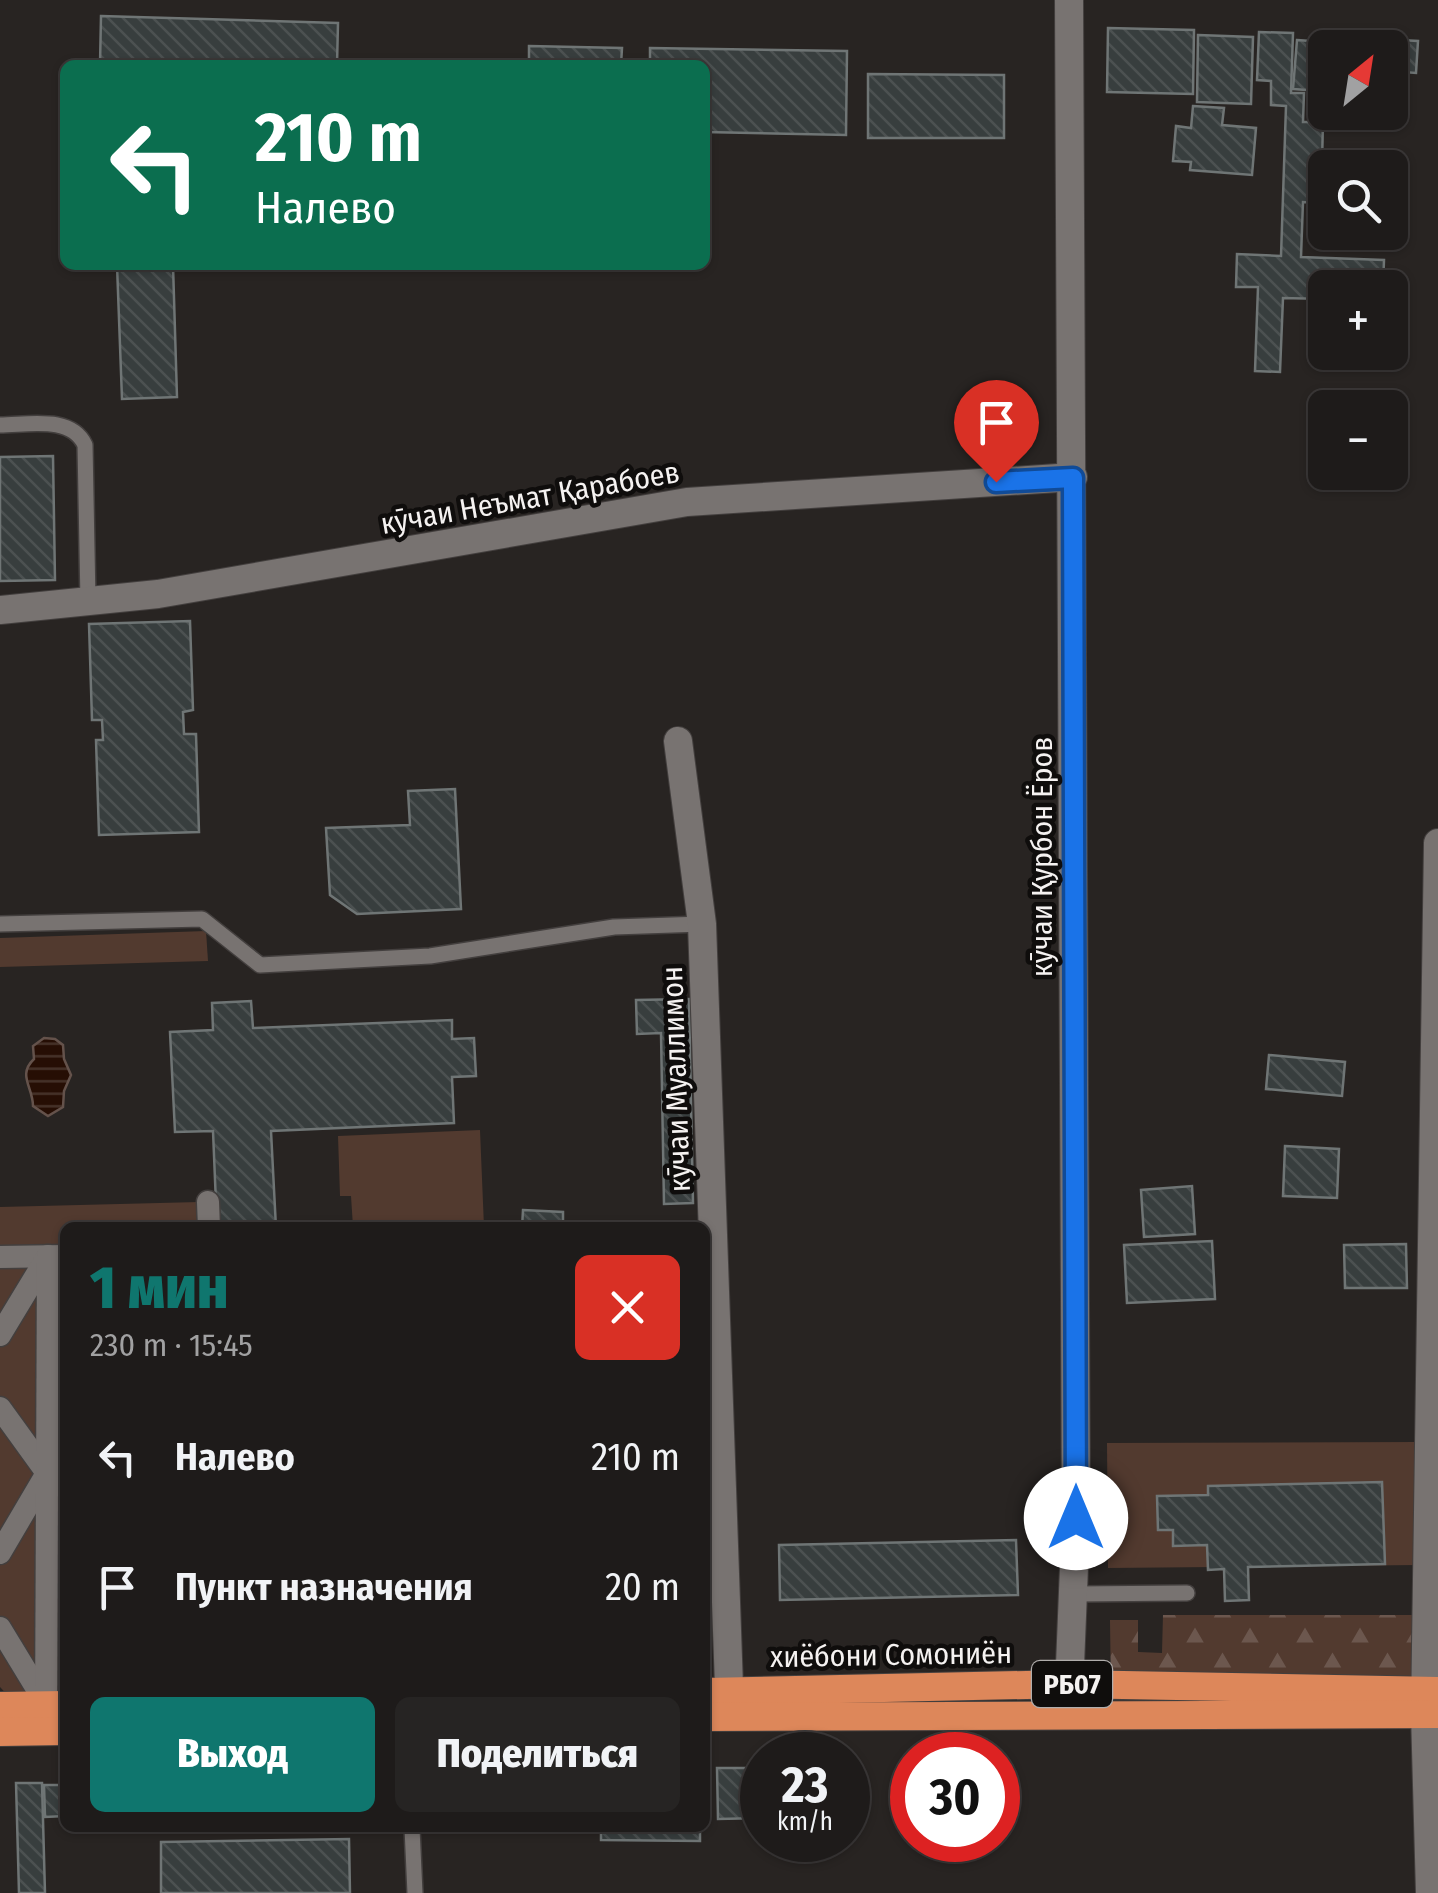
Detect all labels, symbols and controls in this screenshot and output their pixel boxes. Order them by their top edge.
north arrow [1308,30,1408,130]
map controls [1308,30,1408,490]
text: 210 m [255,96,422,180]
icon: left [90,100,220,230]
button: search [1308,150,1408,250]
text: Налево [255,181,396,235]
button: + [1308,270,1408,370]
pin [954,380,1039,483]
button: − [1308,390,1408,490]
icon: arrive [969,395,1024,450]
street label: кӯчаи Неъмат Қарабоев [378,454,682,542]
street label: кӯчаи Қурбон Ёров [1024,737,1060,977]
street label: кӯчаи Муаллимон [654,965,698,1193]
text: 1 мин [90,1252,229,1324]
button: close [575,1255,680,1360]
text: 230 m · 15:45 [90,1326,253,1364]
icon: left [90,1430,145,1485]
text: Налево [175,1434,295,1480]
text: 210 m [591,1434,680,1480]
position arrow [1024,1466,1128,1570]
icon: arrive [90,1560,145,1615]
text: Пункт назначения [175,1564,473,1610]
text: 20 m [605,1564,680,1610]
street label: хиёбони Сомониён [770,1635,1012,1675]
road number: РБ07 [1032,1661,1112,1707]
button: Выход [90,1697,375,1812]
button: Поделиться [395,1697,680,1812]
speed limit sign: 30 [890,1732,1020,1862]
text: 23 [782,1755,828,1815]
text: km/h [777,1807,833,1837]

